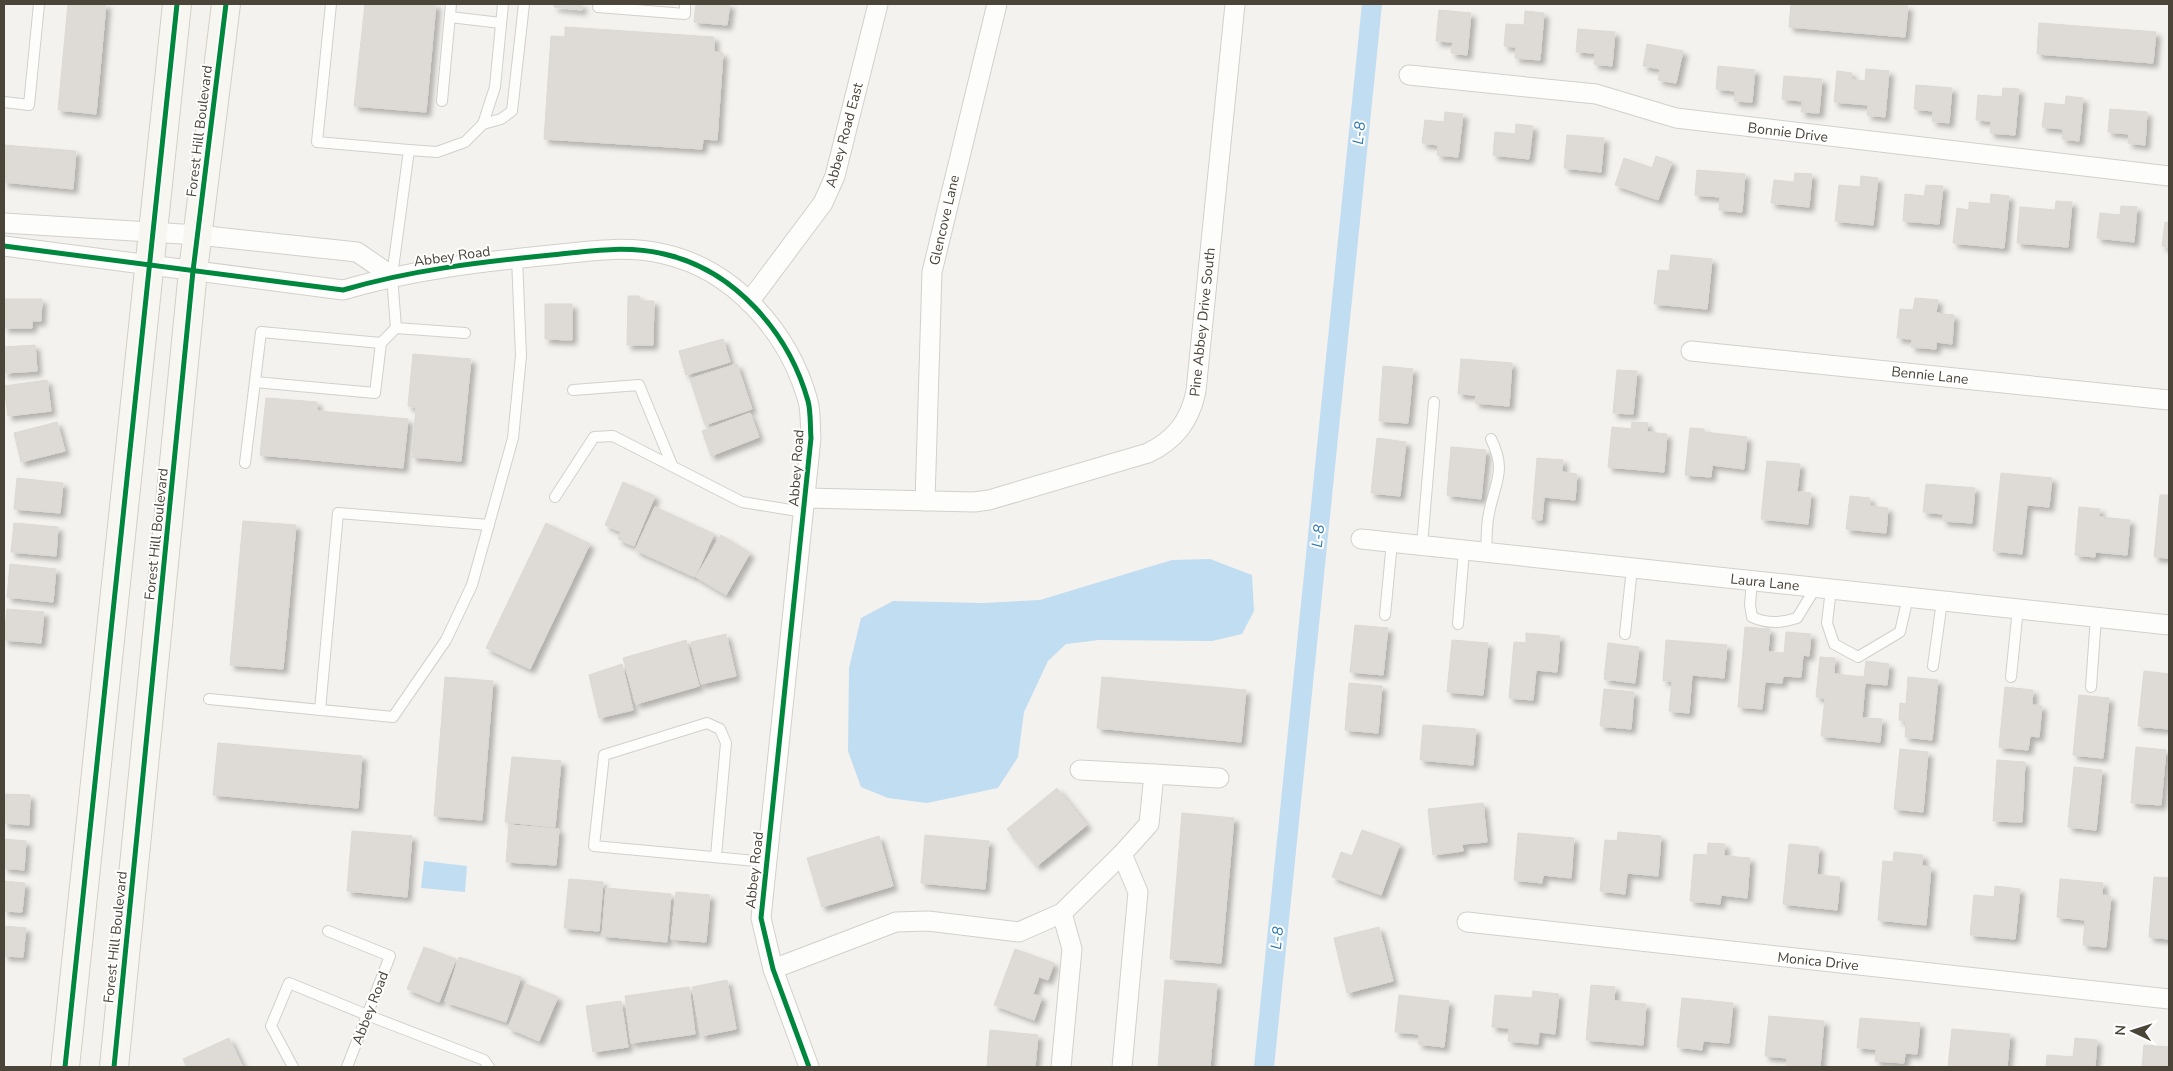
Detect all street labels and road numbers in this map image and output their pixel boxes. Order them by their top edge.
street label: Forest Hill Boulevard [182,64,217,198]
street label: Abbey Road East [821,80,868,190]
street label: Bonnie Drive [1747,118,1829,147]
street label: Glencove Lane [925,173,964,267]
street label: Abbey Road [412,242,492,271]
street label: Pine Abbey Drive South [1185,247,1220,397]
street label: Bennie Lane [1890,362,1970,389]
street label: Abbey Road [784,429,809,507]
street label: Forest Hill Boulevard [140,467,173,601]
street label: Laura Lane [1730,569,1800,596]
street label: Abbey Road [741,831,768,909]
street label: Forest Hill Boulevard [99,870,132,1004]
street label: Monica Drive [1776,948,1860,975]
street label: Abbey Road [348,969,393,1048]

